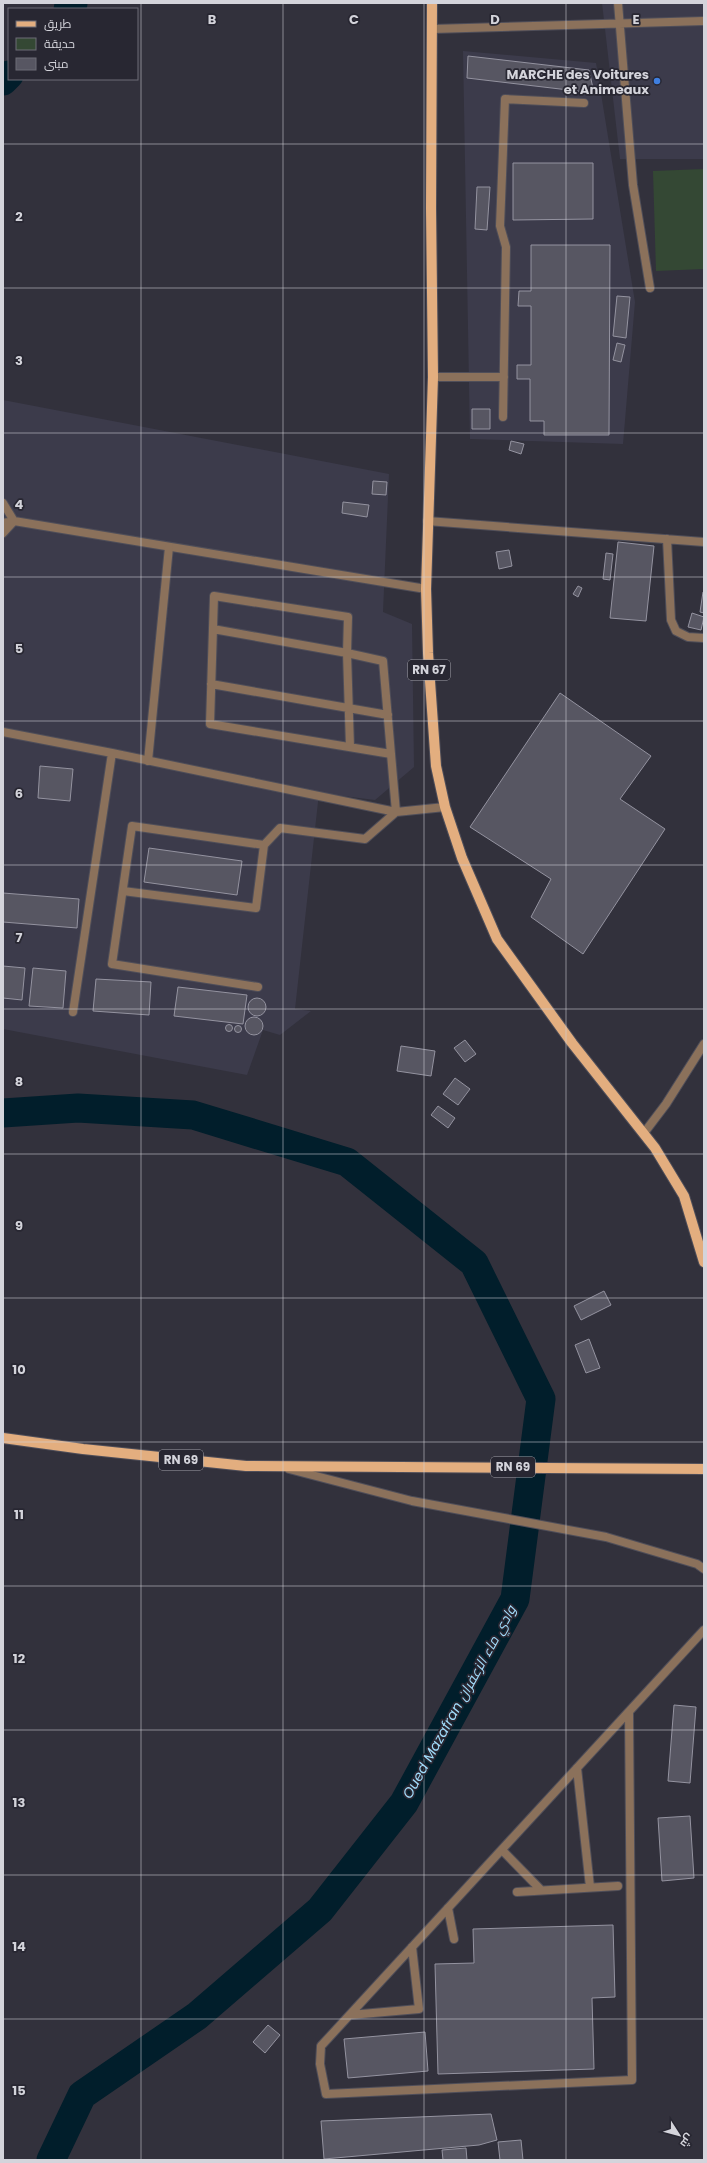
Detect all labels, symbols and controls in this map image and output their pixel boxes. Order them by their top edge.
legend [8,8,138,80]
text: B [208,10,217,29]
text: C [349,10,359,29]
text: D [490,10,500,29]
text: E [632,10,640,29]
text: طريق [44,15,72,32]
text: حديقة [44,35,75,52]
text: مبنى [44,55,69,72]
place label: MARCHE des Voitures et Animeaux [506,65,649,99]
marker: MARCHE des Voitures et Animeaux [652,76,662,86]
text: 2 [15,207,23,226]
text: 3 [15,351,23,370]
text: 4 [15,495,24,514]
text: 5 [15,639,23,658]
road number: RN 67 [408,660,450,680]
text: 6 [15,784,23,803]
text: 7 [16,928,23,947]
text: 8 [15,1072,23,1091]
text: 9 [15,1216,23,1235]
text: 10 [12,1360,26,1379]
road number: RN 69 [159,1450,203,1470]
road number: RN 69 [491,1457,535,1477]
text: 11 [14,1505,24,1524]
water label: Oued Mazafran وادي ماء الزعفران [397,1601,523,1803]
text: 12 [13,1649,26,1668]
text: 13 [13,1793,26,1812]
text: 14 [12,1937,26,1956]
text: 15 [12,2081,26,2100]
north arrow [659,2115,699,2155]
text: ش [676,2130,698,2151]

